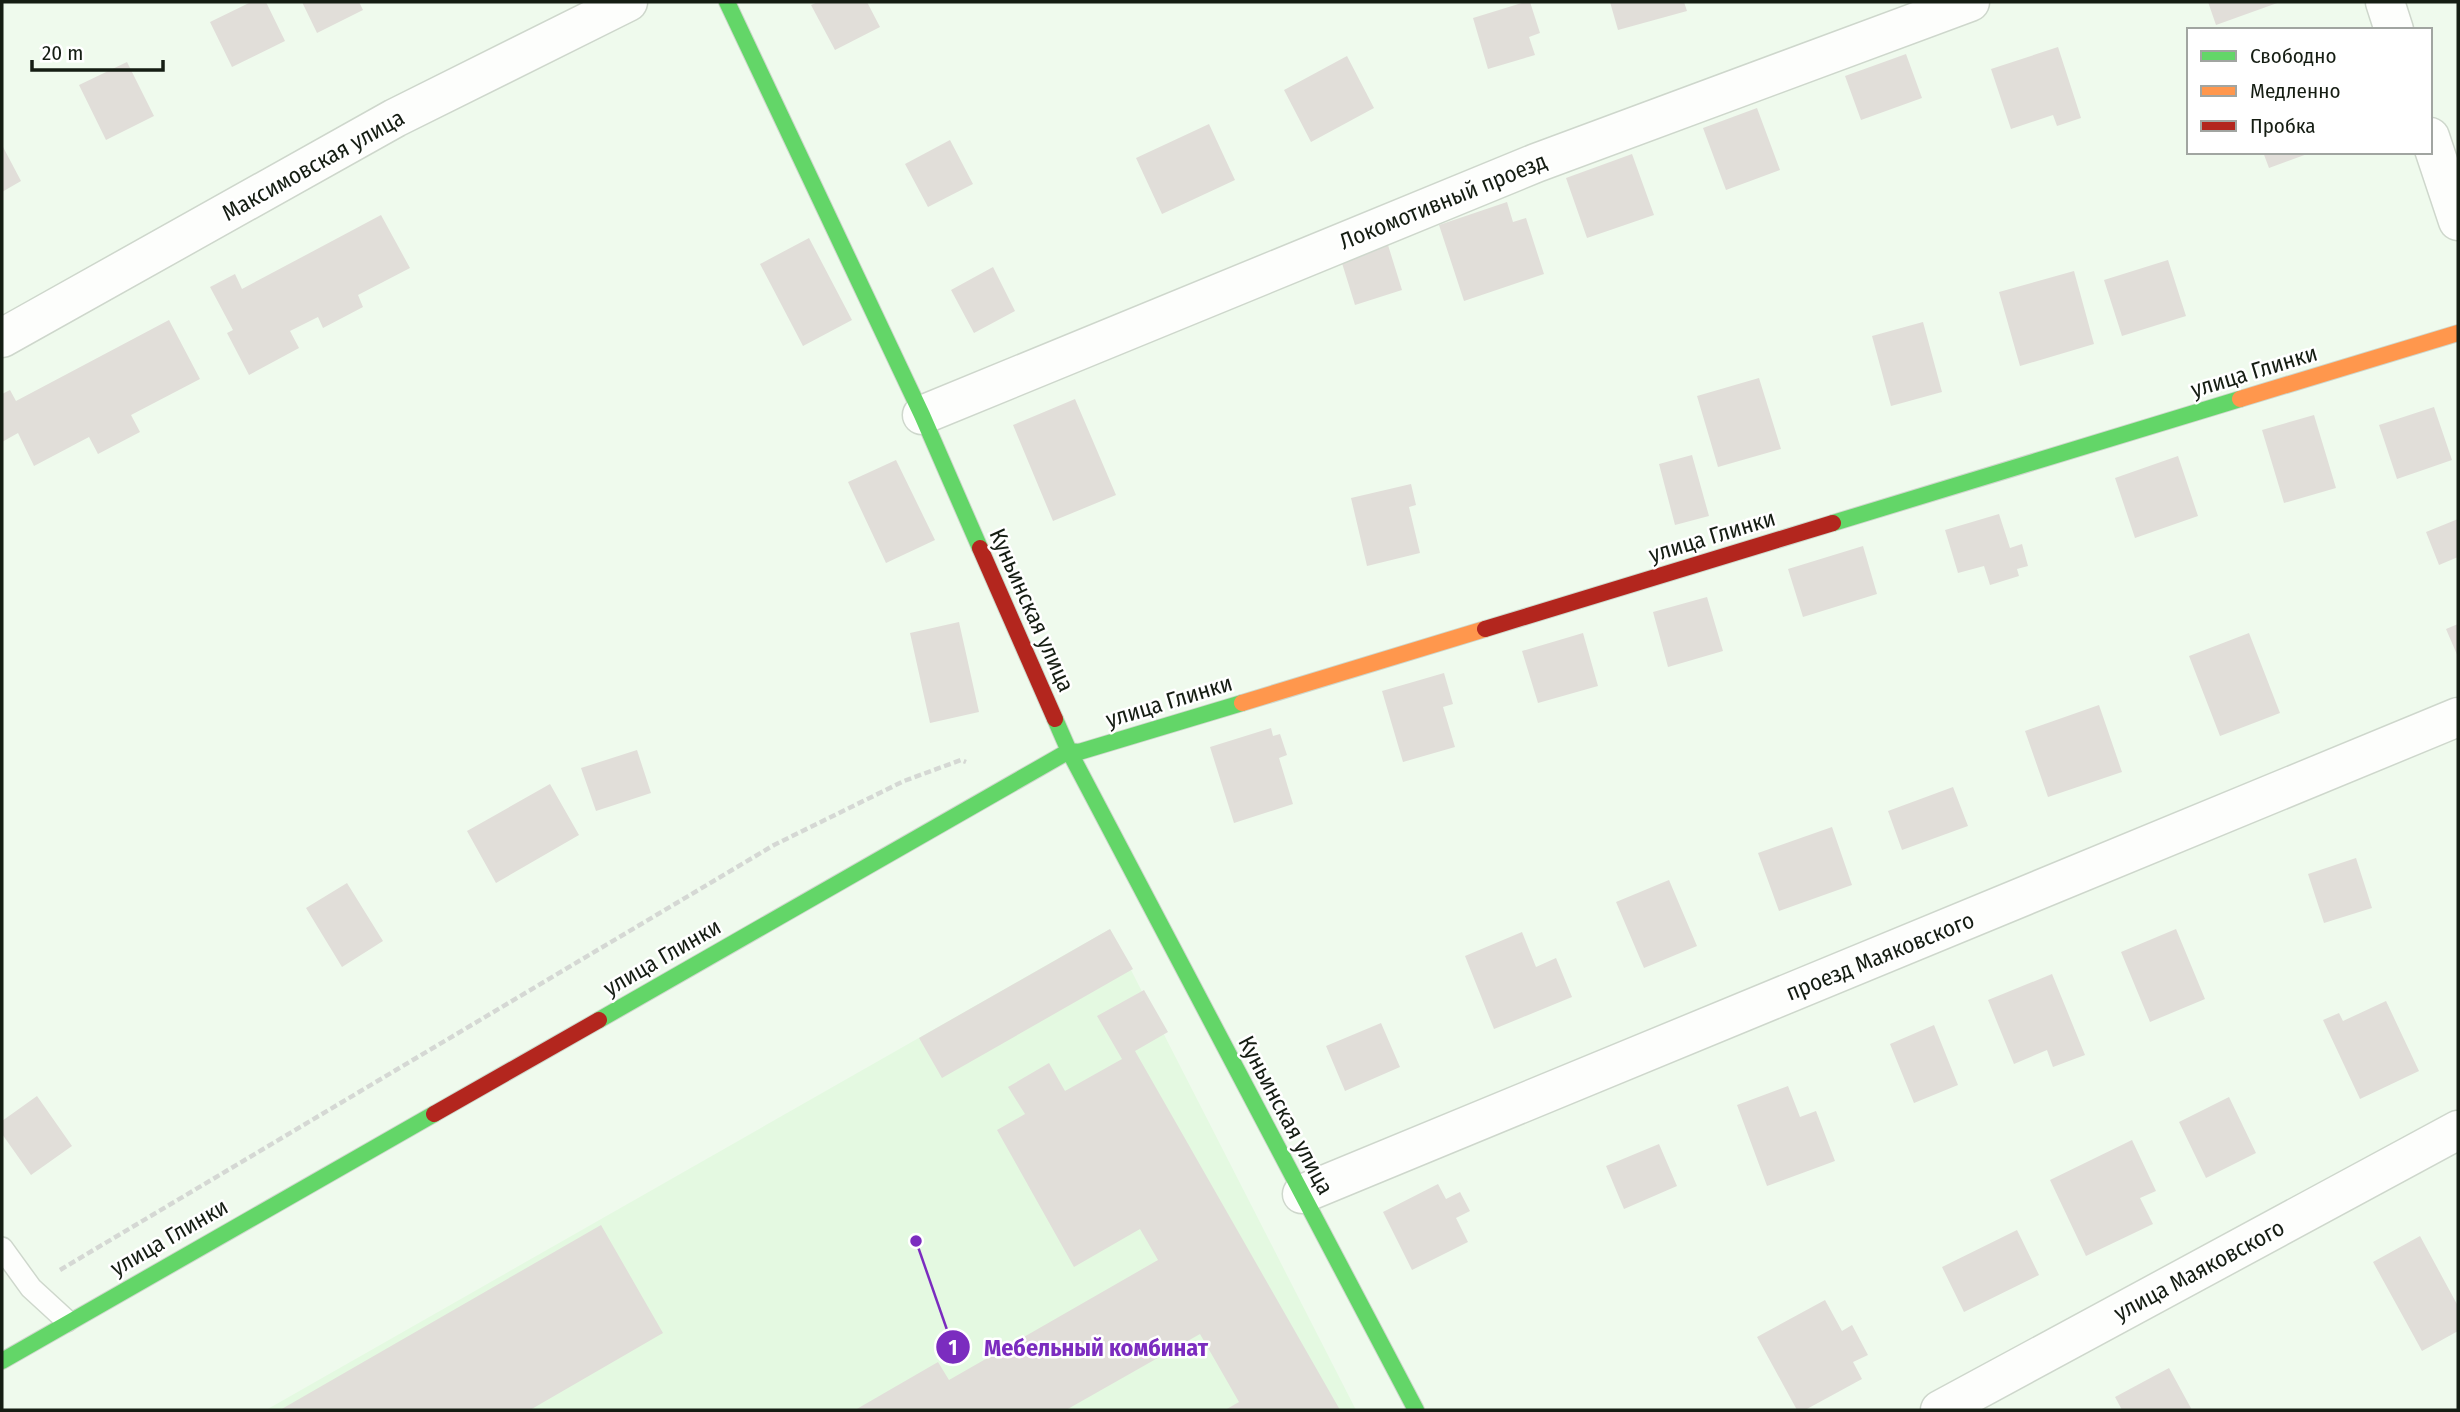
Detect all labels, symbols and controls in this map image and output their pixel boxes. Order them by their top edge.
scale bar [32,28,163,72]
legend [2187,28,2432,154]
text: 20 m [42,40,83,66]
text: Свободно [2250,43,2336,69]
text: Медленно [2250,78,2340,104]
street label: Максимовская улица [217,103,409,227]
text: Пробка [2250,113,2316,139]
street label: Локомотивный проезд [1335,147,1551,255]
street label: улица Глинки [2187,338,2321,404]
street label: улица Глинки [1645,503,1779,569]
street label: Куньинская улица [983,524,1081,696]
street label: улица Глинки [1102,668,1236,734]
street label: проезд Маяковского [1782,905,1978,1007]
street label: улица Глинки [598,912,726,1002]
street label: Куньинская улица [1232,1031,1340,1199]
street label: улица Глинки [105,1192,233,1282]
street label: улица Маяковского [2109,1213,2289,1327]
callout: Мебельный комбинат [935,1325,1222,1370]
text: Мебельный комбинат [984,1334,1209,1362]
text: 1 [949,1335,957,1361]

